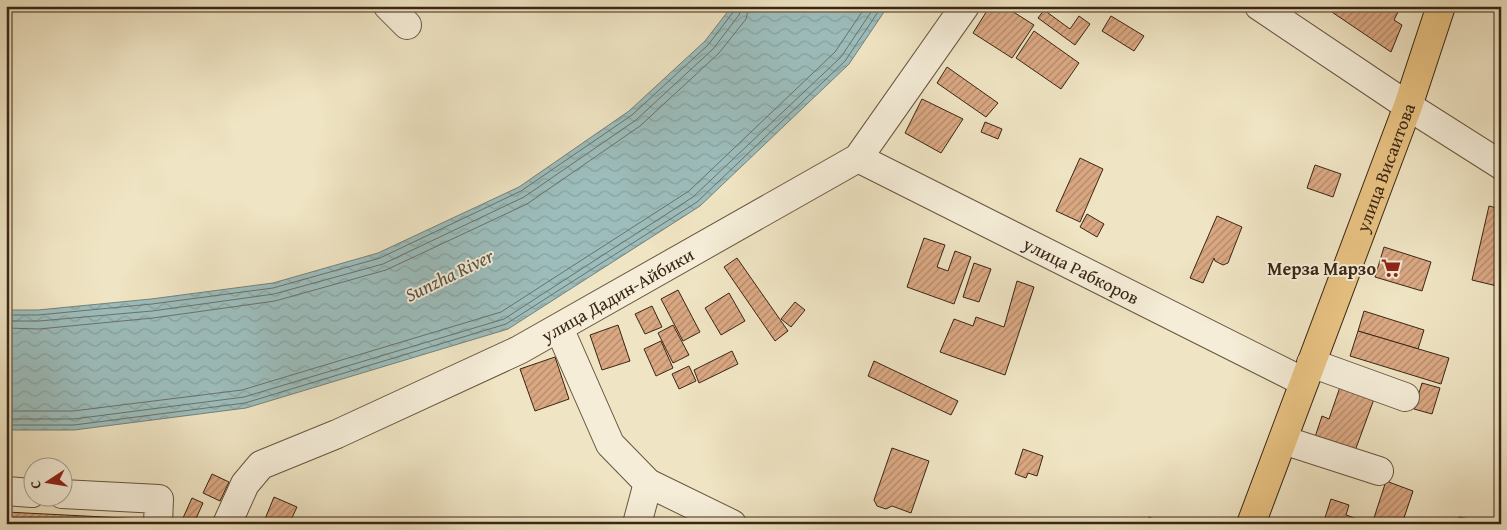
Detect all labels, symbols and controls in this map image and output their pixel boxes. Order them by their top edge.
street label: улица Висаитова [1348,98,1422,237]
street label: улица Рабкоров [1018,229,1144,311]
street label: улица Дадин-Айбики [535,240,699,349]
water label: Sunzha River [400,241,499,309]
place label: Мерза Марзо [1267,255,1376,282]
supermarket icon: Мерза Марзо [1380,257,1402,279]
north arrow [22,458,72,508]
text: С [25,479,46,491]

